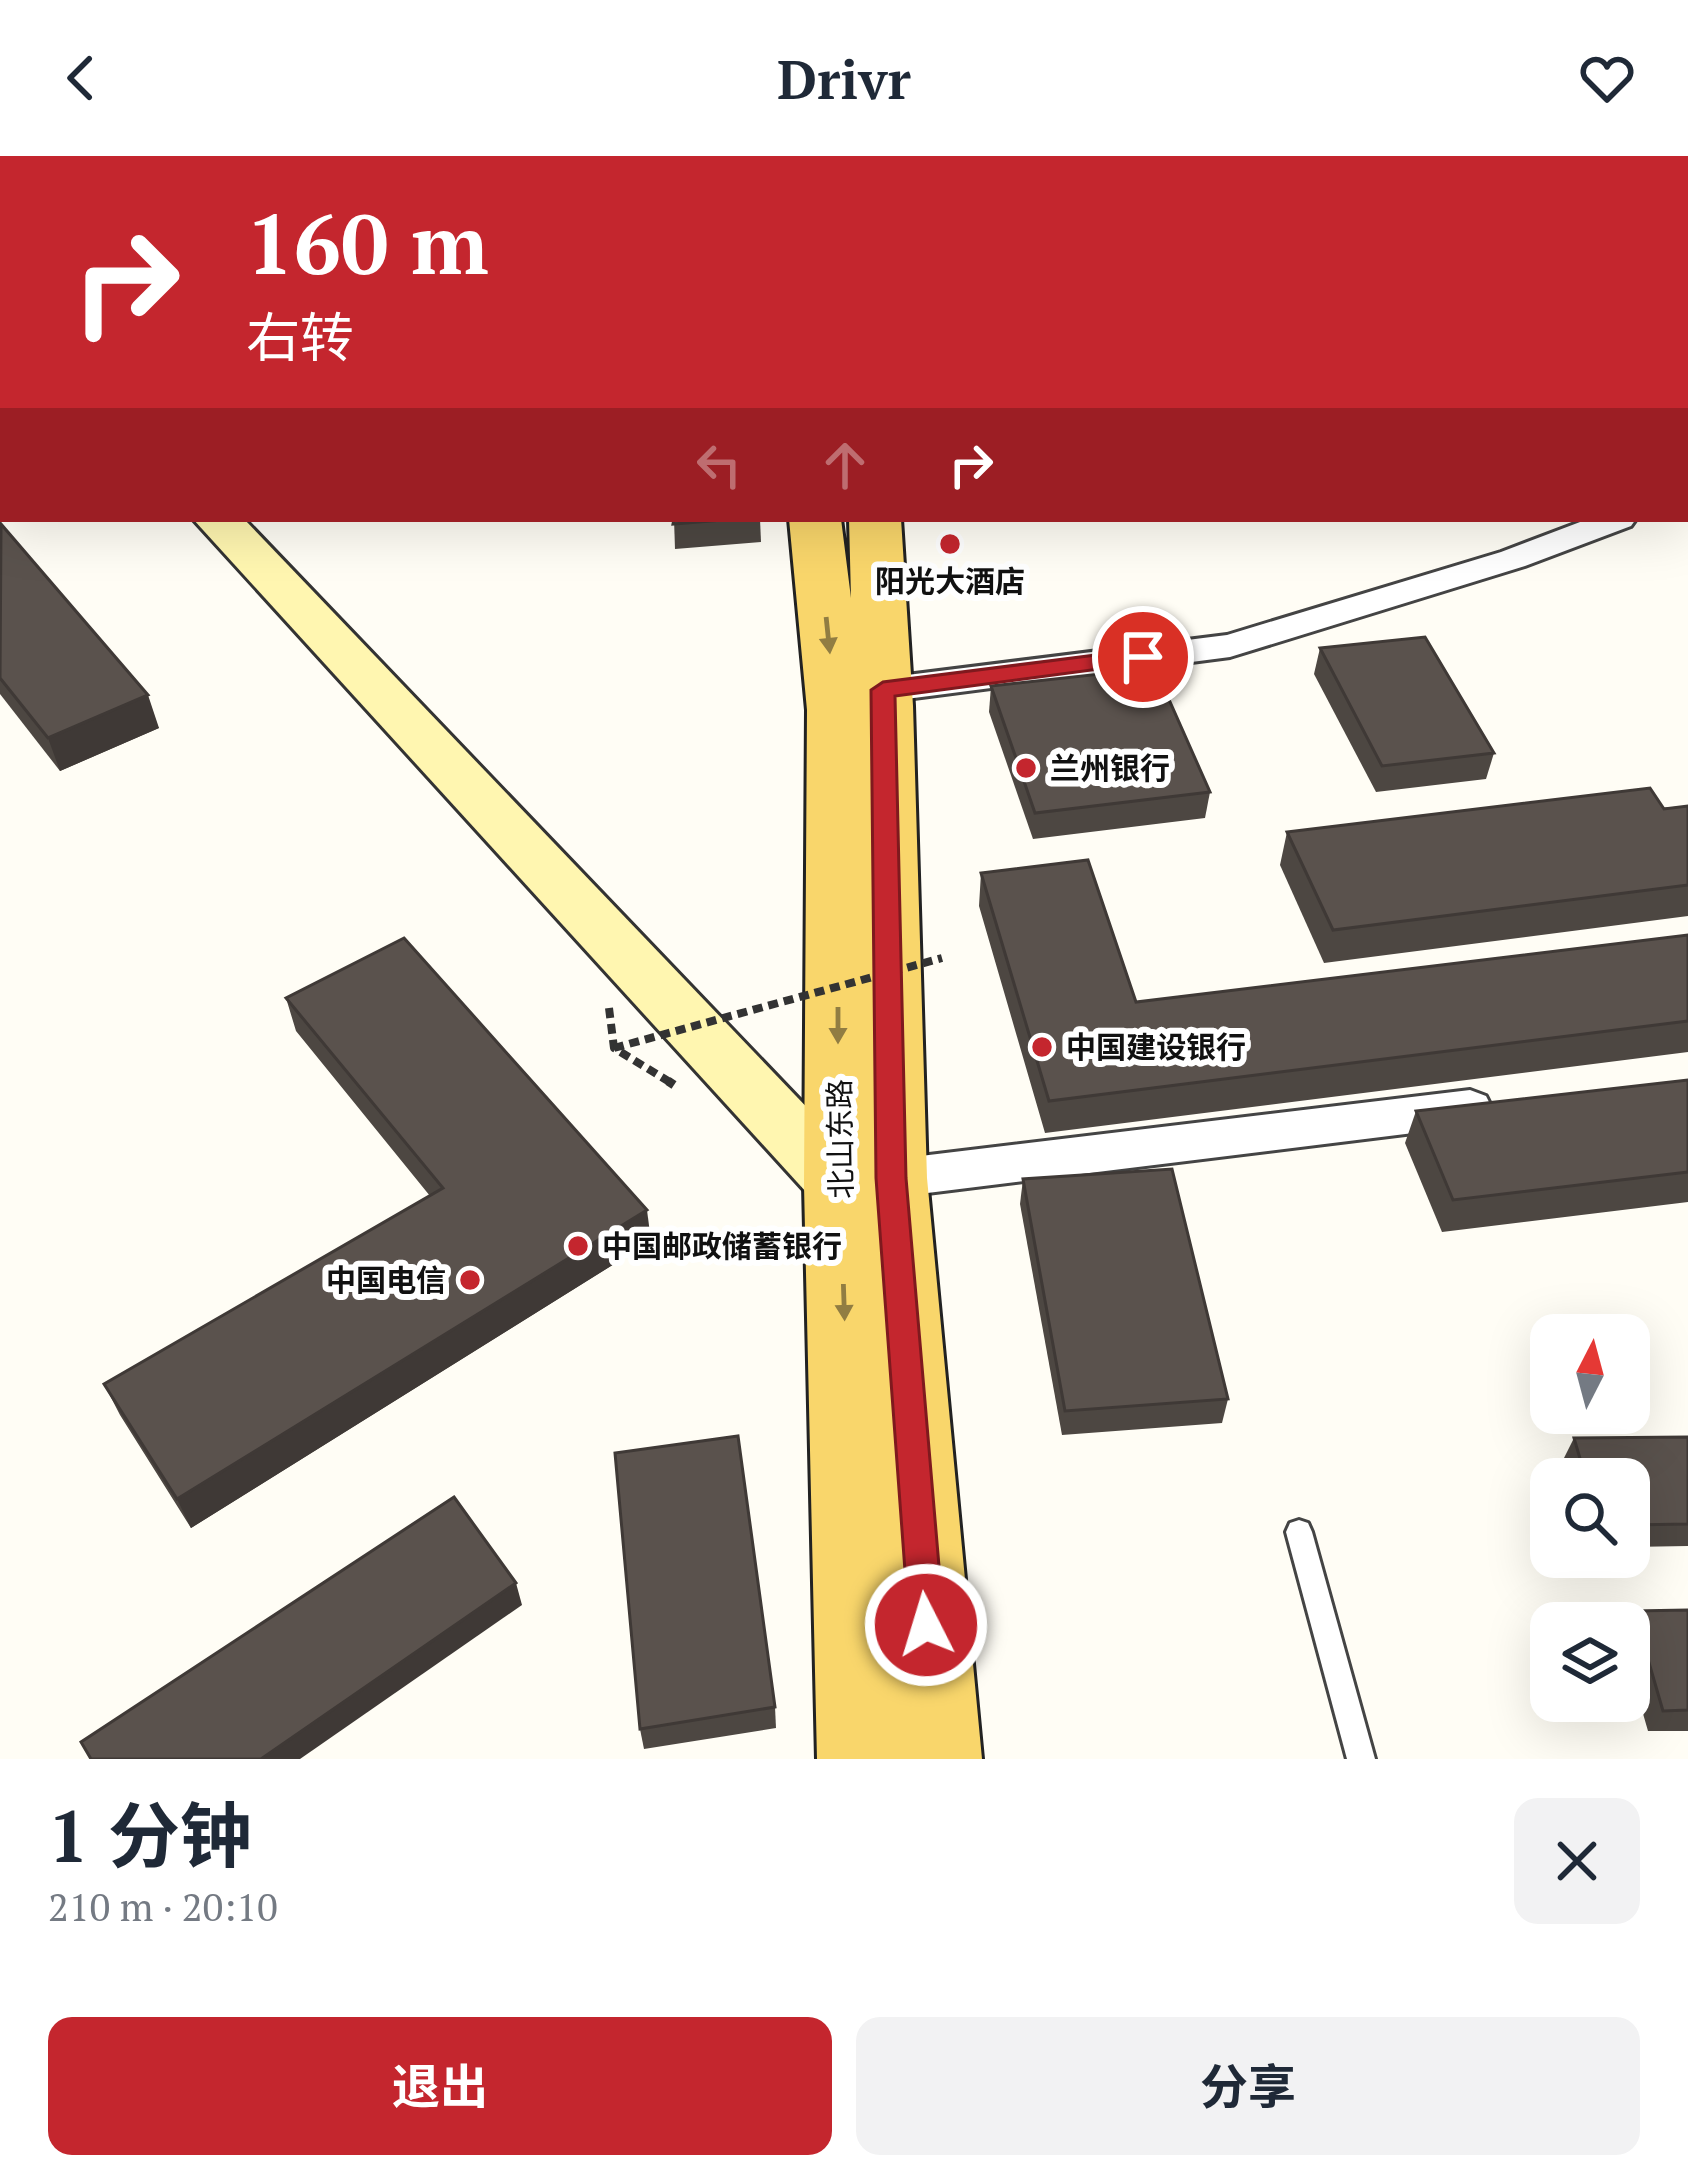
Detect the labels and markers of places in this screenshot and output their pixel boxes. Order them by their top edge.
marker: 阳光大酒店 [937,531,963,557]
place label: 阳光大酒店 [875,561,1025,601]
pin [1092,606,1194,708]
place label: 兰州银行 [1050,748,1170,788]
marker: 兰州银行 [1013,755,1039,781]
place label: 中国建设银行 [1066,1027,1246,1067]
marker: 中国建设银行 [1029,1034,1055,1060]
place label: 中国邮政储蓄银行 [602,1226,842,1266]
marker: 中国邮政储蓄银行 [565,1233,591,1259]
place label: 中国电信 [326,1260,446,1300]
marker: 中国电信 [457,1267,483,1293]

